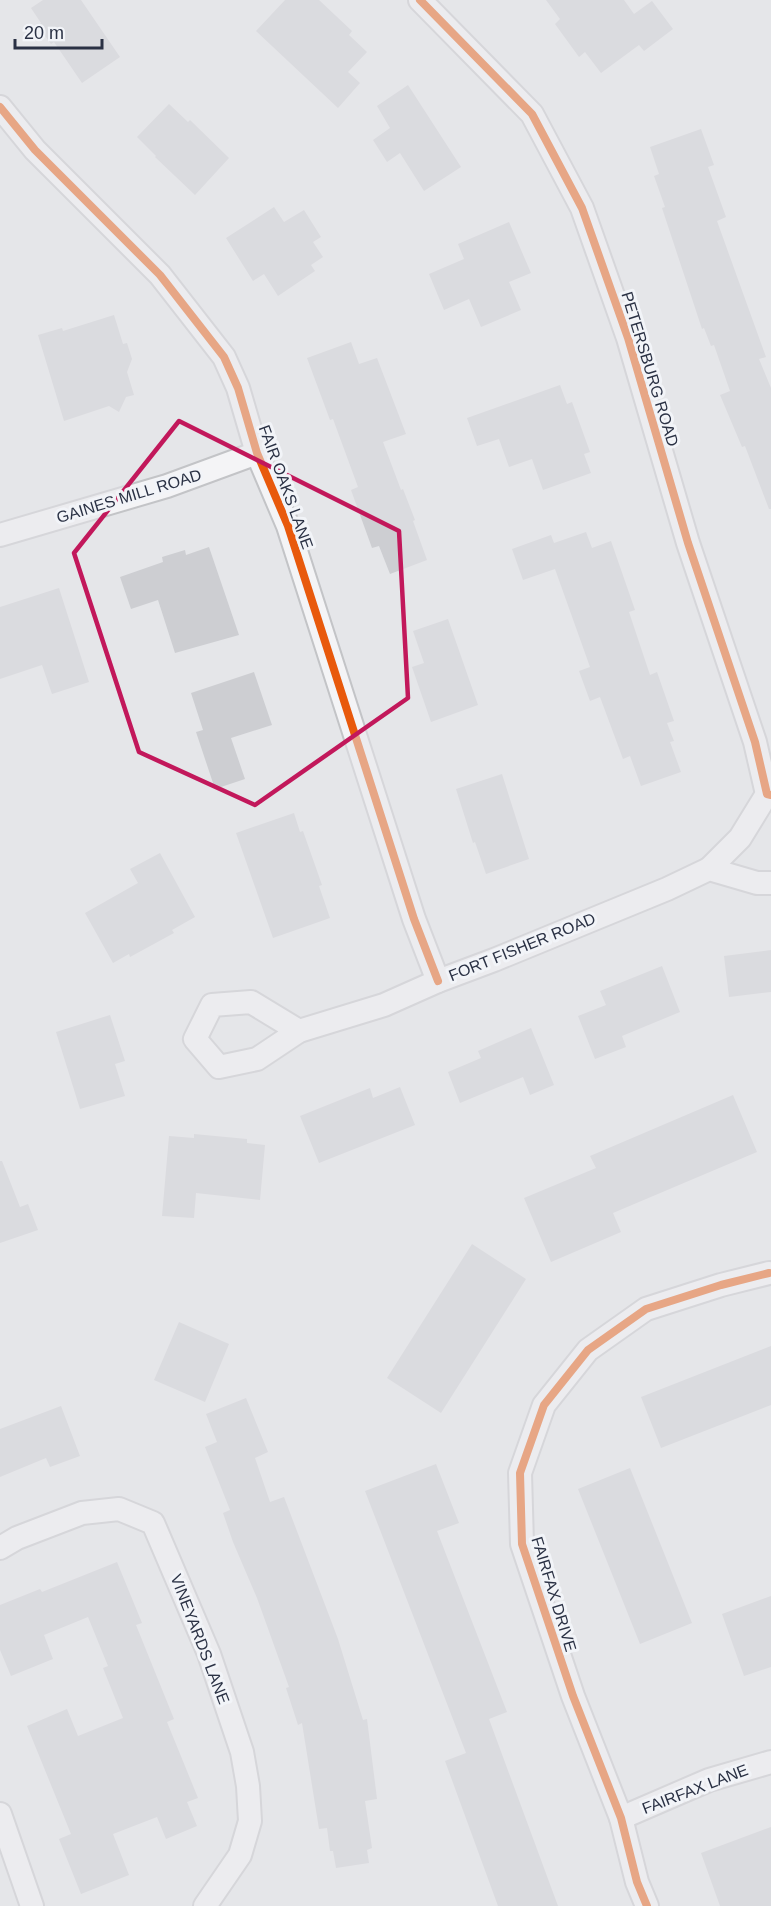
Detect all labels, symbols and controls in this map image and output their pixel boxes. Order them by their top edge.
scale bar [15,12,102,50]
text: 20 m [24,23,64,43]
street label: PETERSBURG ROAD [618,290,682,448]
street label: FAIR OAKS LANE [256,423,316,551]
street label: GAINES MILL ROAD [55,466,203,526]
street label: FORT FISHER ROAD [446,910,598,984]
street label: FAIRFAX DRIVE [528,1535,580,1653]
street label: VINEYARDS LANE [167,1572,233,1706]
street label: FAIRFAX LANE [640,1761,750,1817]

